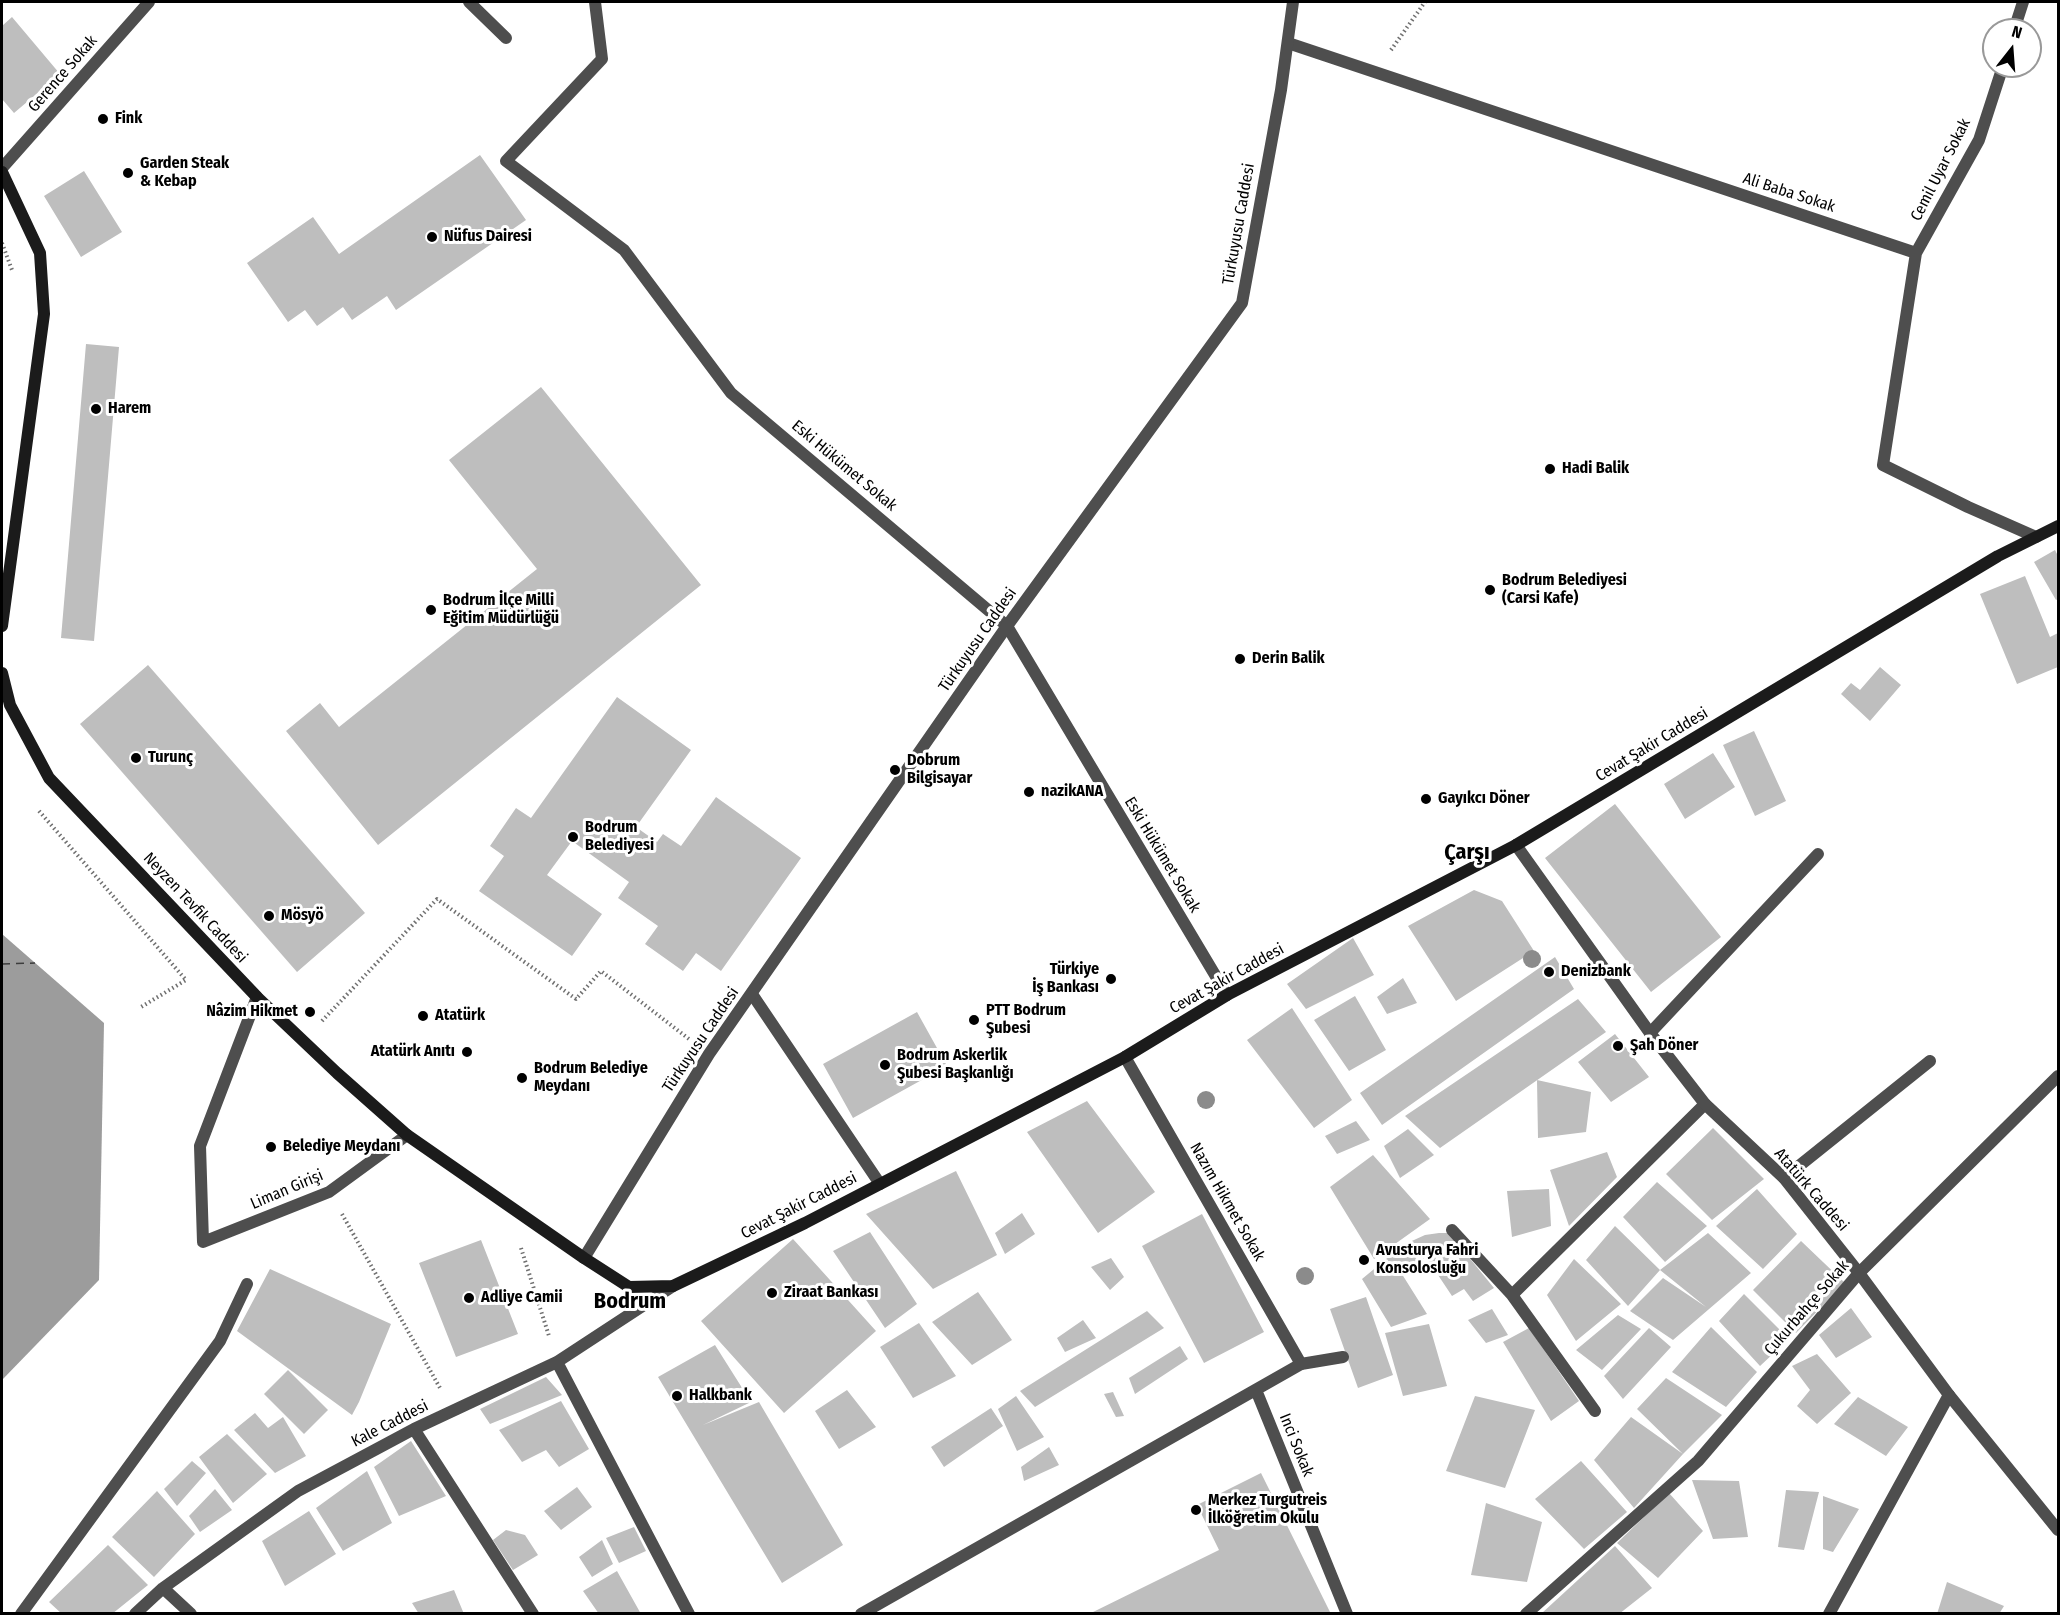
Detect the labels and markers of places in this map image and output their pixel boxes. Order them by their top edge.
place label: Fink [115,109,142,129]
marker: Fink [96,112,110,126]
place label: Garden Steak & Kebap [140,154,229,192]
marker: Garden Steak & Kebap [121,166,135,180]
place label: Nüfus Dairesi [444,227,532,247]
marker: Nüfus Dairesi [425,230,439,244]
place label: Harem [108,399,151,419]
marker: Harem [89,402,103,416]
place label: Hadi Balik [1562,459,1629,479]
marker: Hadi Balik [1543,462,1557,476]
place label: Bodrum Belediyesi (Carsi Kafe) [1502,571,1627,609]
marker: Bodrum Belediyesi (Carsi Kafe) [1483,583,1497,597]
place label: Bodrum İlçe Milli Eğitim Müdürlüğü [443,591,559,629]
marker: Bodrum İlçe Milli Eğitim Müdürlüğü [424,603,438,617]
place label: Derin Balik [1252,649,1325,669]
marker: Derin Balik [1233,652,1247,666]
place label: Turunç [148,748,193,768]
marker: Turunç [129,751,143,765]
place label: Dobrum Bilgisayar [907,751,972,789]
marker: Dobrum Bilgisayar [888,763,902,777]
place label: nazikANA [1041,782,1103,802]
marker: nazikANA [1022,785,1036,799]
place label: Gayıkcı Döner [1438,789,1530,809]
marker: Gayıkcı Döner [1419,792,1433,806]
place label: Bodrum Belediyesi [585,818,654,856]
marker: Bodrum Belediyesi [566,830,580,844]
place label: Mösyö [281,906,324,926]
marker: Mösyö [262,909,276,923]
place label: Türkiye İş Bankası [1032,960,1099,998]
place label: Denizbank [1561,962,1631,982]
marker: Denizbank [1542,965,1556,979]
marker: Türkiye İş Bankası [1104,972,1118,986]
place label: PTT Bodrum Şubesi [986,1001,1066,1039]
place label: Nâzim Hikmet [206,1002,298,1022]
marker: Nâzim Hikmet [303,1005,317,1019]
place label: Atatürk [435,1006,485,1026]
marker: Atatürk [416,1009,430,1023]
marker: PTT Bodrum Şubesi [967,1013,981,1027]
place label: Şah Döner [1630,1036,1698,1056]
marker: Şah Döner [1611,1039,1625,1053]
place label: Atatürk Anıtı [371,1042,455,1062]
marker: Atatürk Anıtı [460,1045,474,1059]
place label: Bodrum Askerlik Şubesi Başkanlığı [897,1046,1014,1084]
marker: Bodrum Askerlik Şubesi Başkanlığı [878,1058,892,1072]
place label: Bodrum Belediye Meydanı [534,1059,648,1097]
marker: Bodrum Belediye Meydanı [515,1071,529,1085]
place label: Belediye Meydanı [283,1137,400,1157]
marker: Belediye Meydanı [264,1140,278,1154]
place label: Avusturya Fahri Konsolosluğu [1376,1241,1478,1279]
marker: Avusturya Fahri Konsolosluğu [1357,1253,1371,1267]
place label: Ziraat Bankası [784,1283,878,1303]
marker: Ziraat Bankası [765,1286,779,1300]
place label: Adliye Camii [481,1288,563,1308]
marker: Adliye Camii [462,1291,476,1305]
place label: Halkbank [689,1386,752,1406]
marker: Halkbank [670,1389,684,1403]
place label: Merkez Turgutreis İlköğretim Okulu [1208,1491,1327,1529]
marker: Merkez Turgutreis İlköğretim Okulu [1189,1503,1203,1517]

